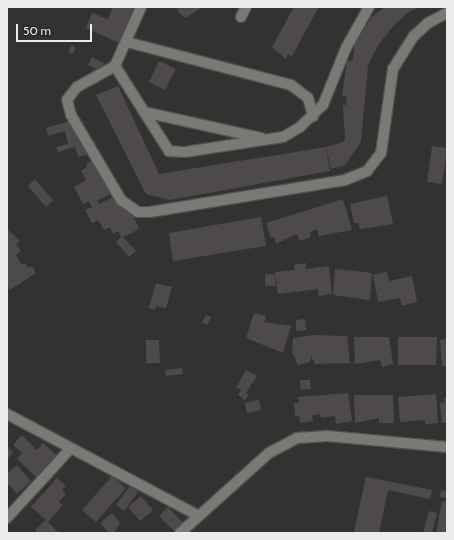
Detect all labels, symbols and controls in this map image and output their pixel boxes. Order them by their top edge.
scale bar [18,16,94,42]
text: 50 m [23,23,51,38]

